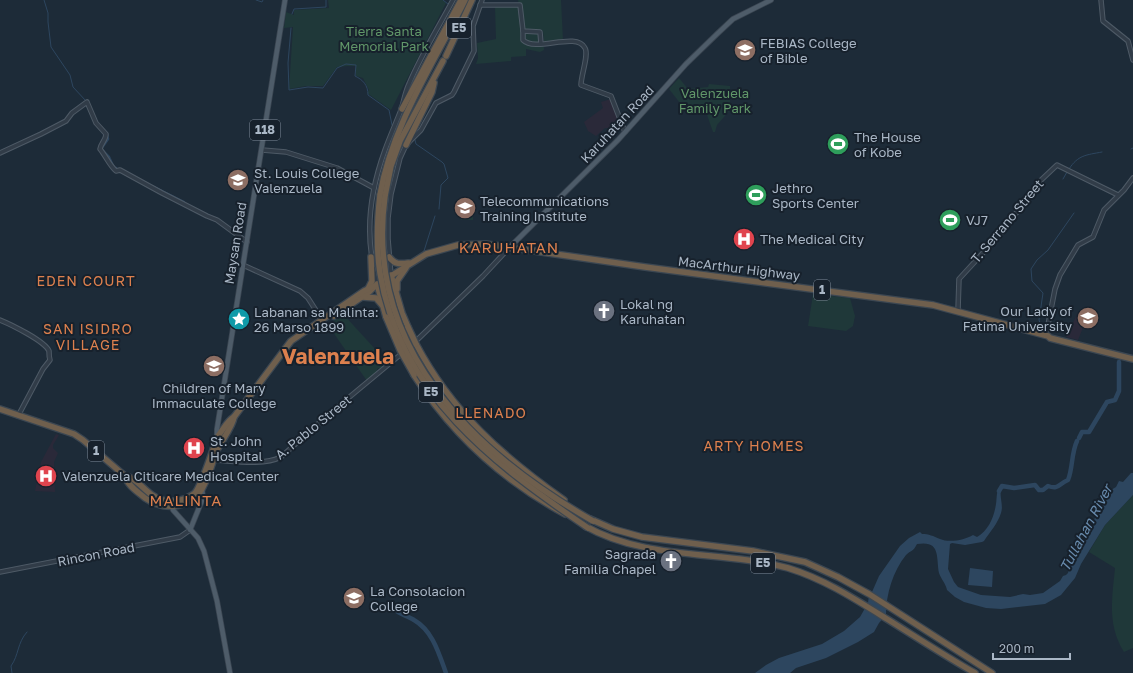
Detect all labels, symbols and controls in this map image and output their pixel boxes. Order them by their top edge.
road number: E5 [447,18,471,38]
park label: Tierra Santa Memorial Park [339,23,429,54]
place label: FEBIAS College of Bible [760,35,857,66]
school or university icon: FEBIAS College of Bible [732,37,758,63]
street label: Karuhatan Road [577,82,657,166]
park label: Valenzuela Family Park [679,85,752,116]
road number: 118 [250,120,280,140]
place label: The House of Kobe [854,129,921,160]
sports icon: The House of Kobe [825,131,851,157]
place label: St. Louis College Valenzuela [254,165,359,196]
school or university icon: St. Louis College Valenzuela [225,167,251,193]
street label: T. Serrano Street [967,176,1047,266]
place label: Jethro Sports Center [772,180,859,211]
sports icon: Jethro Sports Center [743,182,769,208]
place label: Telecommunications Training Institute [480,193,609,224]
school or university icon: Telecommunications Training Institute [452,195,478,221]
street label: Maysan Road [221,201,249,285]
sports icon: VJ7 [937,207,963,233]
place label: VJ7 [966,212,988,228]
hospital icon: The Medical City [731,226,757,252]
place label: The Medical City [760,231,865,247]
district label: KARUHATAN [459,238,559,256]
street label: MacArthur Highway [677,253,802,284]
district label: EDEN COURT [36,272,136,289]
road number: 1 [814,280,830,300]
place label: Lokal ng Karuhatan [620,296,685,327]
church icon: Lokal ng Karuhatan [591,298,617,324]
place label: Our Lady of Fatima University [963,303,1073,334]
place label: Labanan sa Malinta: 26 Marso 1899 [254,304,379,335]
school or university icon: Our Lady of Fatima University [1075,305,1101,331]
place icon: Labanan sa Malinta: 26 Marso 1899 [226,306,252,332]
district label: SAN ISIDRO VILLAGE [43,320,133,353]
district label: Valenzuela [282,343,394,369]
school or university icon: Children of Mary Immaculate College [201,353,227,379]
place label: Children of Mary Immaculate College [152,380,276,411]
road number: E5 [419,382,443,402]
street label: A. Pablo Street [272,391,354,463]
district label: LLENADO [455,404,527,421]
place label: St. John Hospital [210,433,263,464]
hospital icon: St. John Hospital [181,435,207,461]
district label: ARTY HOMES [704,437,804,454]
road number: 1 [88,441,104,461]
hospital icon: Valenzuela Citicare Medical Center [33,463,59,489]
place label: Valenzuela Citicare Medical Center [62,468,279,484]
water label: Tullahan River [1056,479,1117,574]
district label: MALINTA [150,491,222,509]
street label: Rincon Road [56,539,136,569]
place label: Sagrada Familia Chapel [564,546,656,577]
church icon: Sagrada Familia Chapel [658,548,684,574]
road number: E5 [751,553,775,573]
place label: La Consolacion College [370,583,465,614]
school or university icon: La Consolacion College [341,585,367,611]
scale bar [993,635,1070,661]
text: 200 m [999,641,1034,656]

